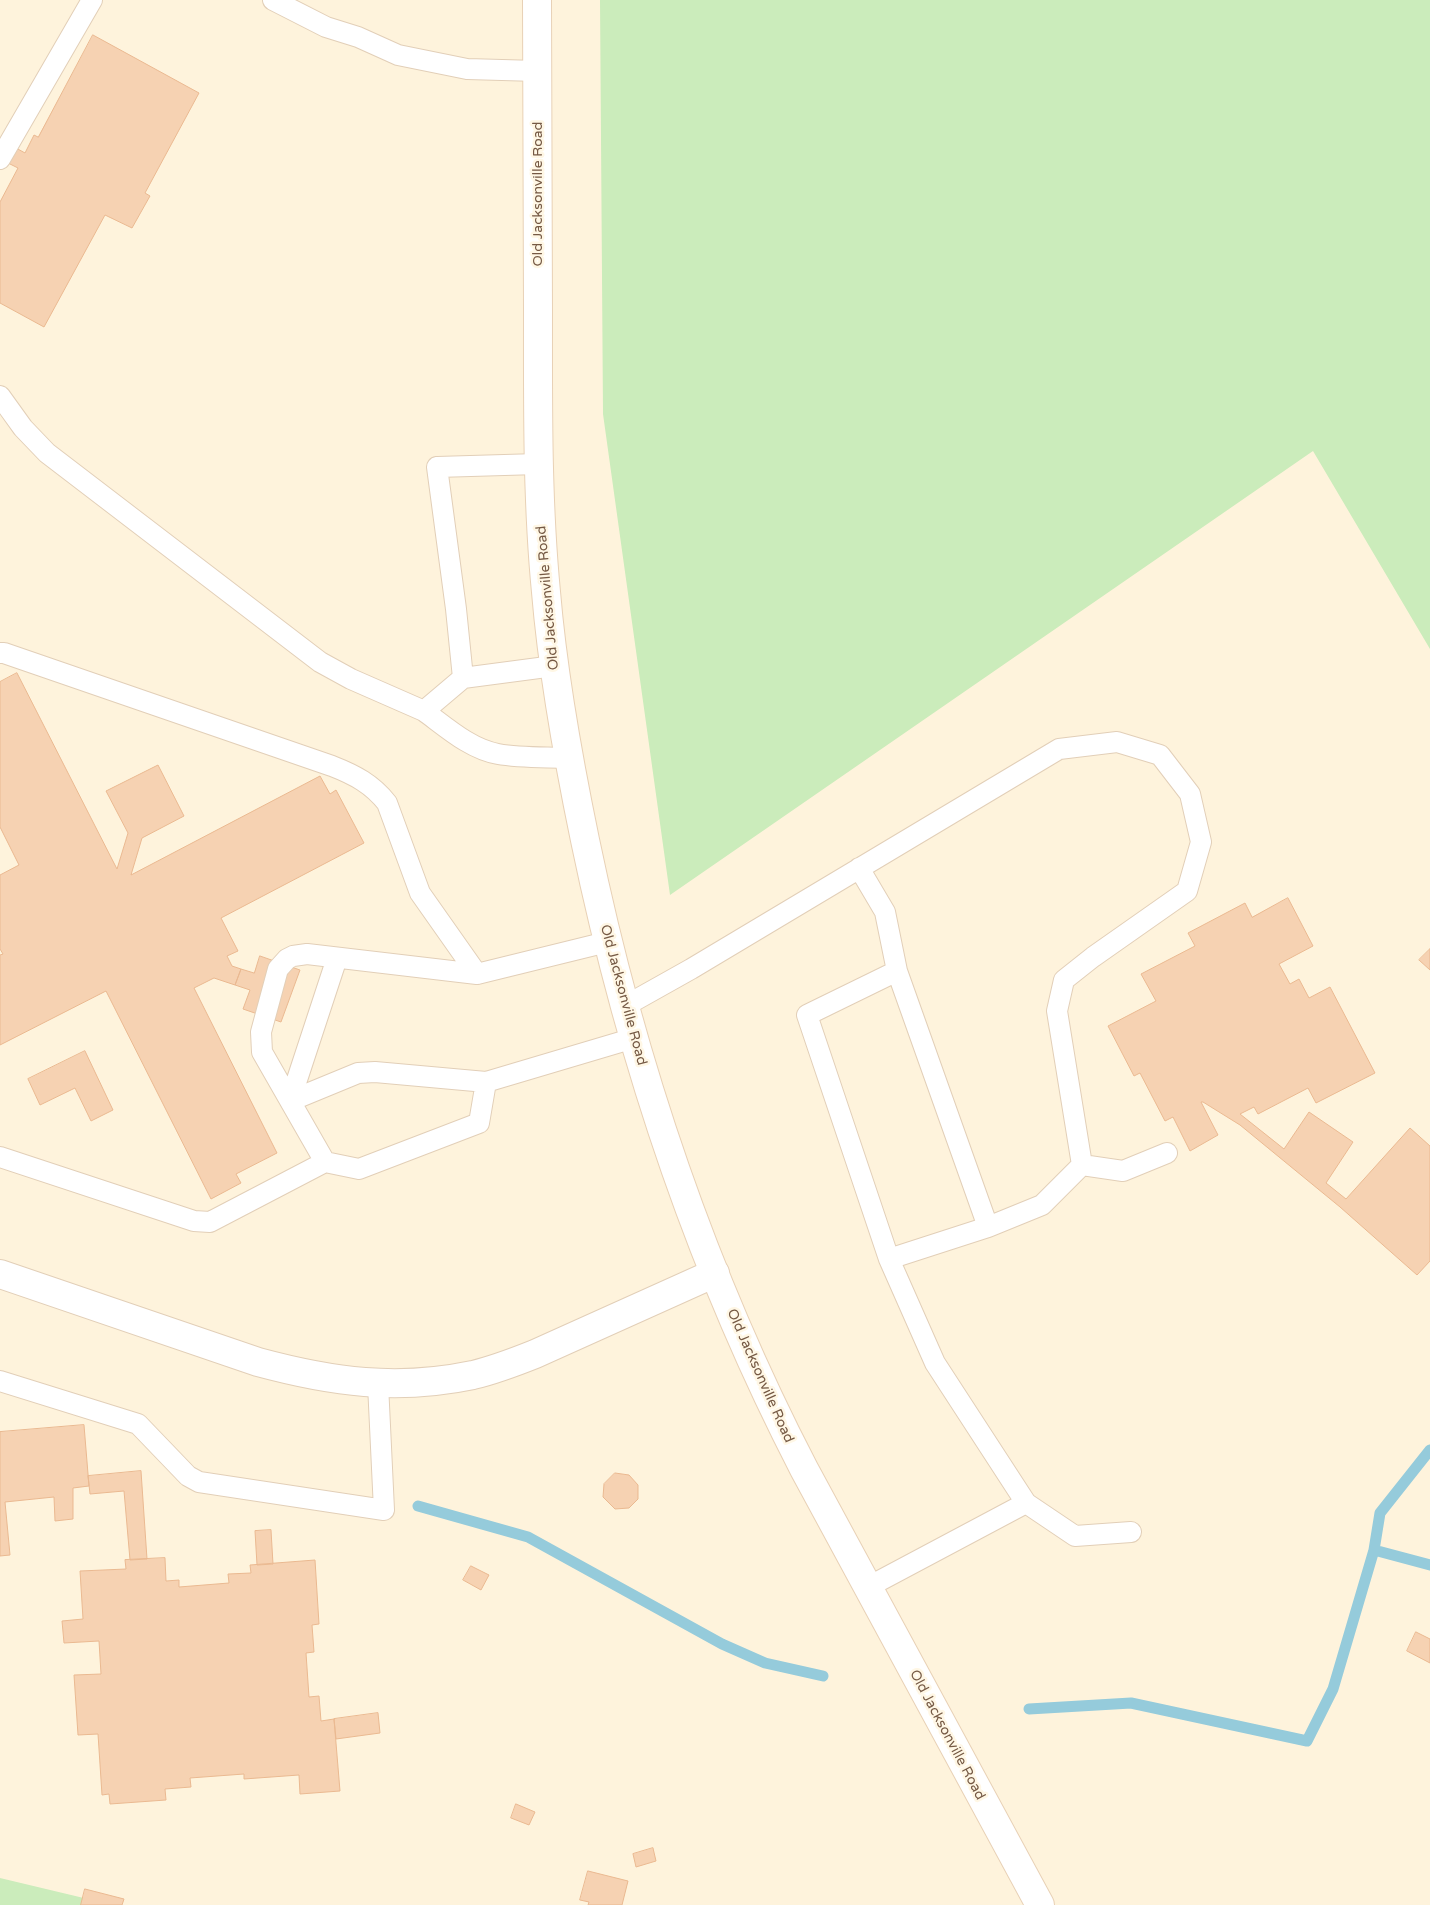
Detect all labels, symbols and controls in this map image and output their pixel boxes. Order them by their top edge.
street label: Old Jacksonville Road [530,122,546,266]
street label: Old Jacksonville Road [533,525,563,671]
street label: Old Jacksonville Road [596,923,650,1067]
street label: Old Jacksonville Road [723,1306,797,1446]
street label: Old Jacksonville Road [906,1667,988,1803]

